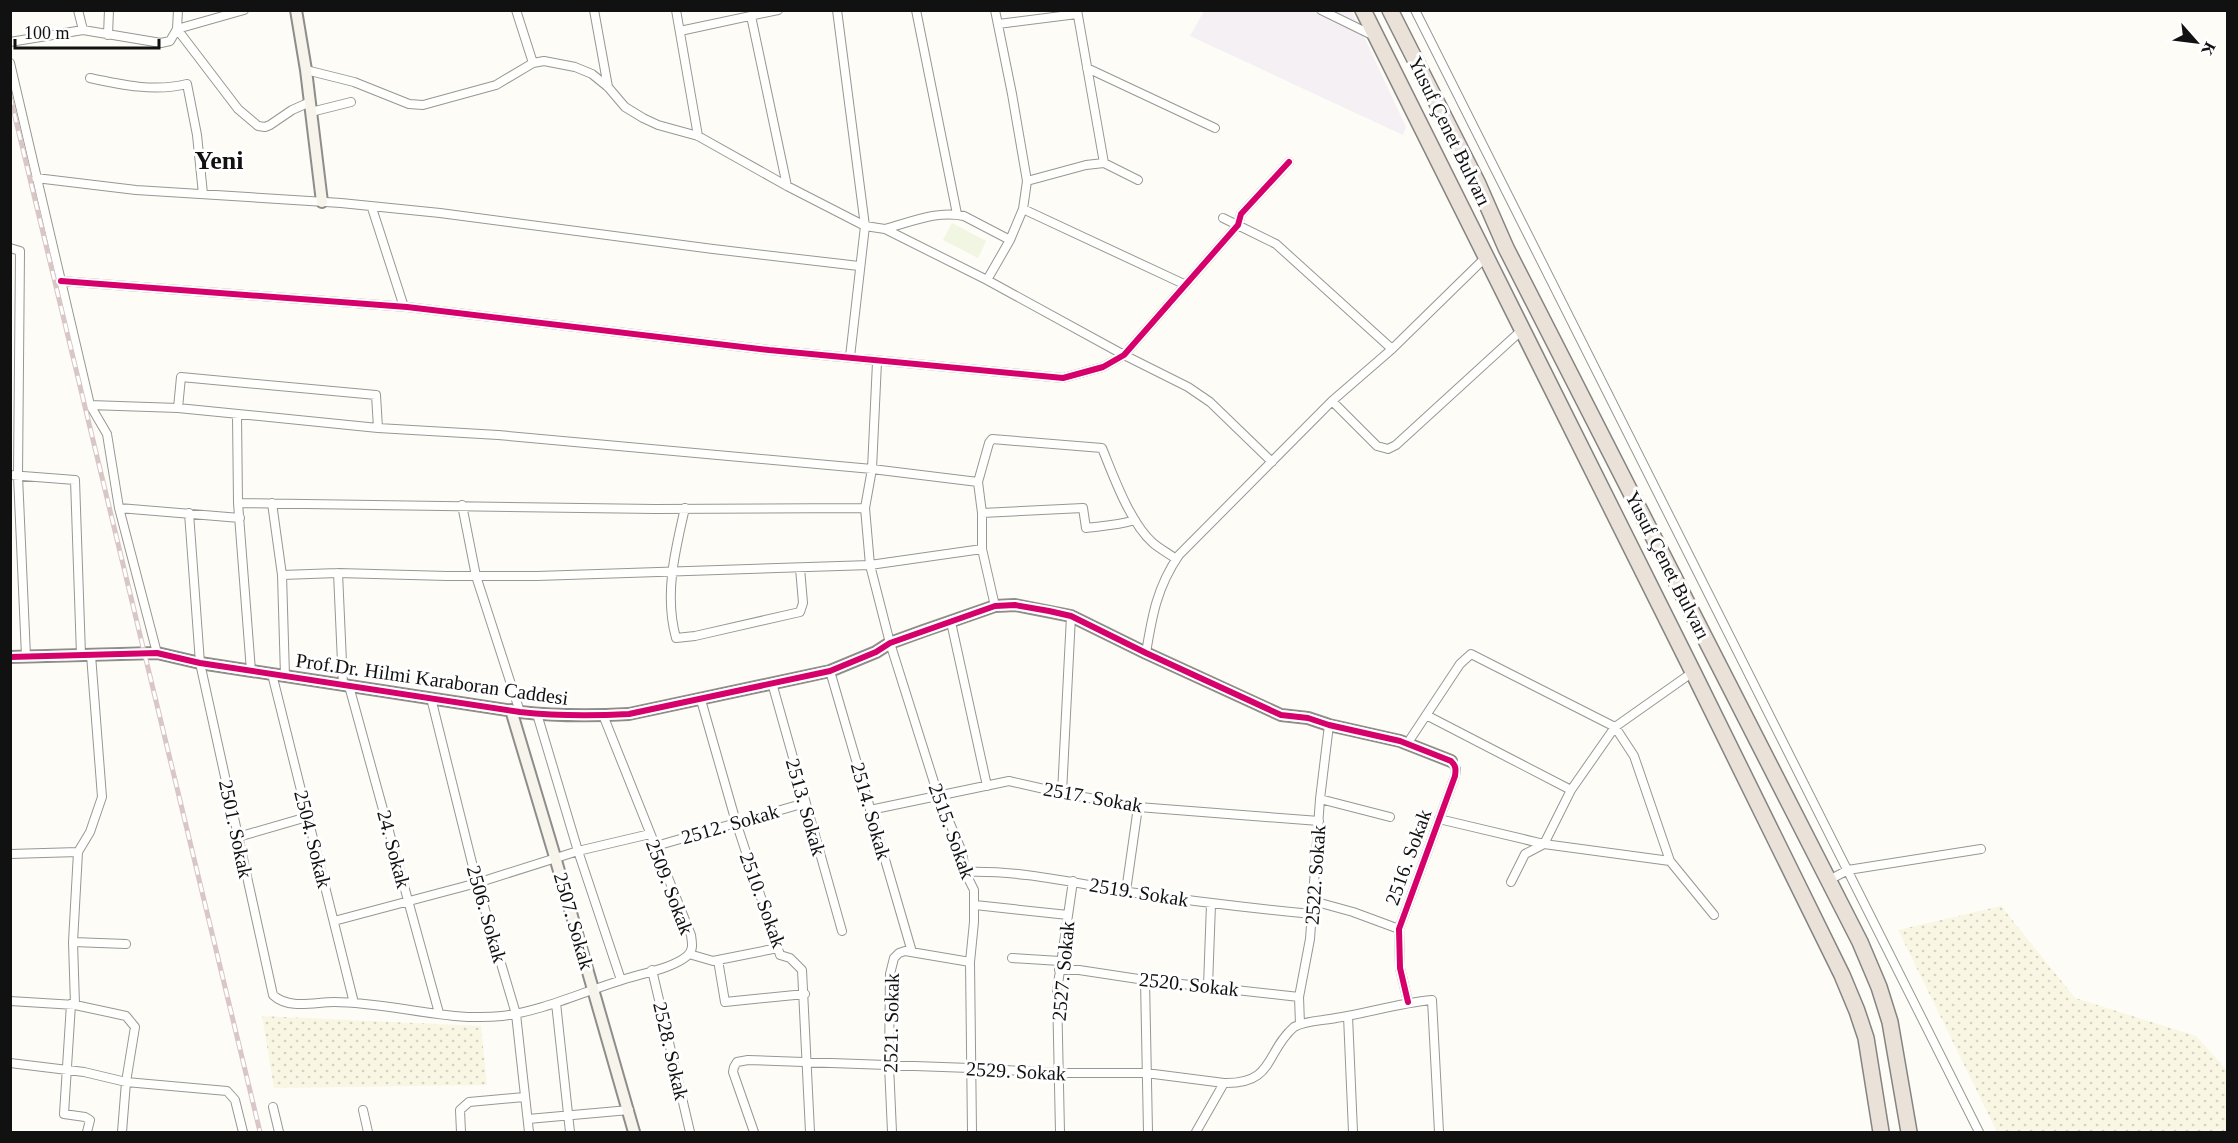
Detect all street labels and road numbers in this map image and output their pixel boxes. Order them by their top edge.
street label: Yusuf Çenet Bulvarı [1403,53,1496,210]
street label: Yusuf Çenet Bulvarı [1620,487,1715,644]
street label: Prof.Dr. Hilmi Karaboran Caddesi [294,649,570,709]
street label: 2513. Sokak [782,756,830,858]
street label: 2514. Sokak [847,760,895,862]
street label: 2517. Sokak [1042,777,1144,817]
street label: 2501. Sokak [215,778,257,880]
street label: 2515. Sokak [925,780,979,882]
street label: 2504. Sokak [290,788,336,890]
street label: 2512. Sokak [679,800,781,848]
street label: 2516. Sokak [1381,806,1435,908]
street label: 24. Sokak [373,808,415,890]
street label: 2522. Sokak [1301,824,1329,926]
street label: 2509. Sokak [642,836,698,938]
street label: 2510. Sokak [736,849,790,951]
street label: 2506. Sokak [463,863,511,965]
street label: 2507. Sokak [550,870,598,972]
street label: 2519. Sokak [1088,873,1190,911]
street label: 2527. Sokak [1048,920,1078,1022]
street label: 2520. Sokak [1138,968,1240,1000]
street label: 2521. Sokak [879,973,903,1073]
street label: 2528. Sokak [649,1000,693,1102]
street label: 2529. Sokak [965,1057,1067,1085]

